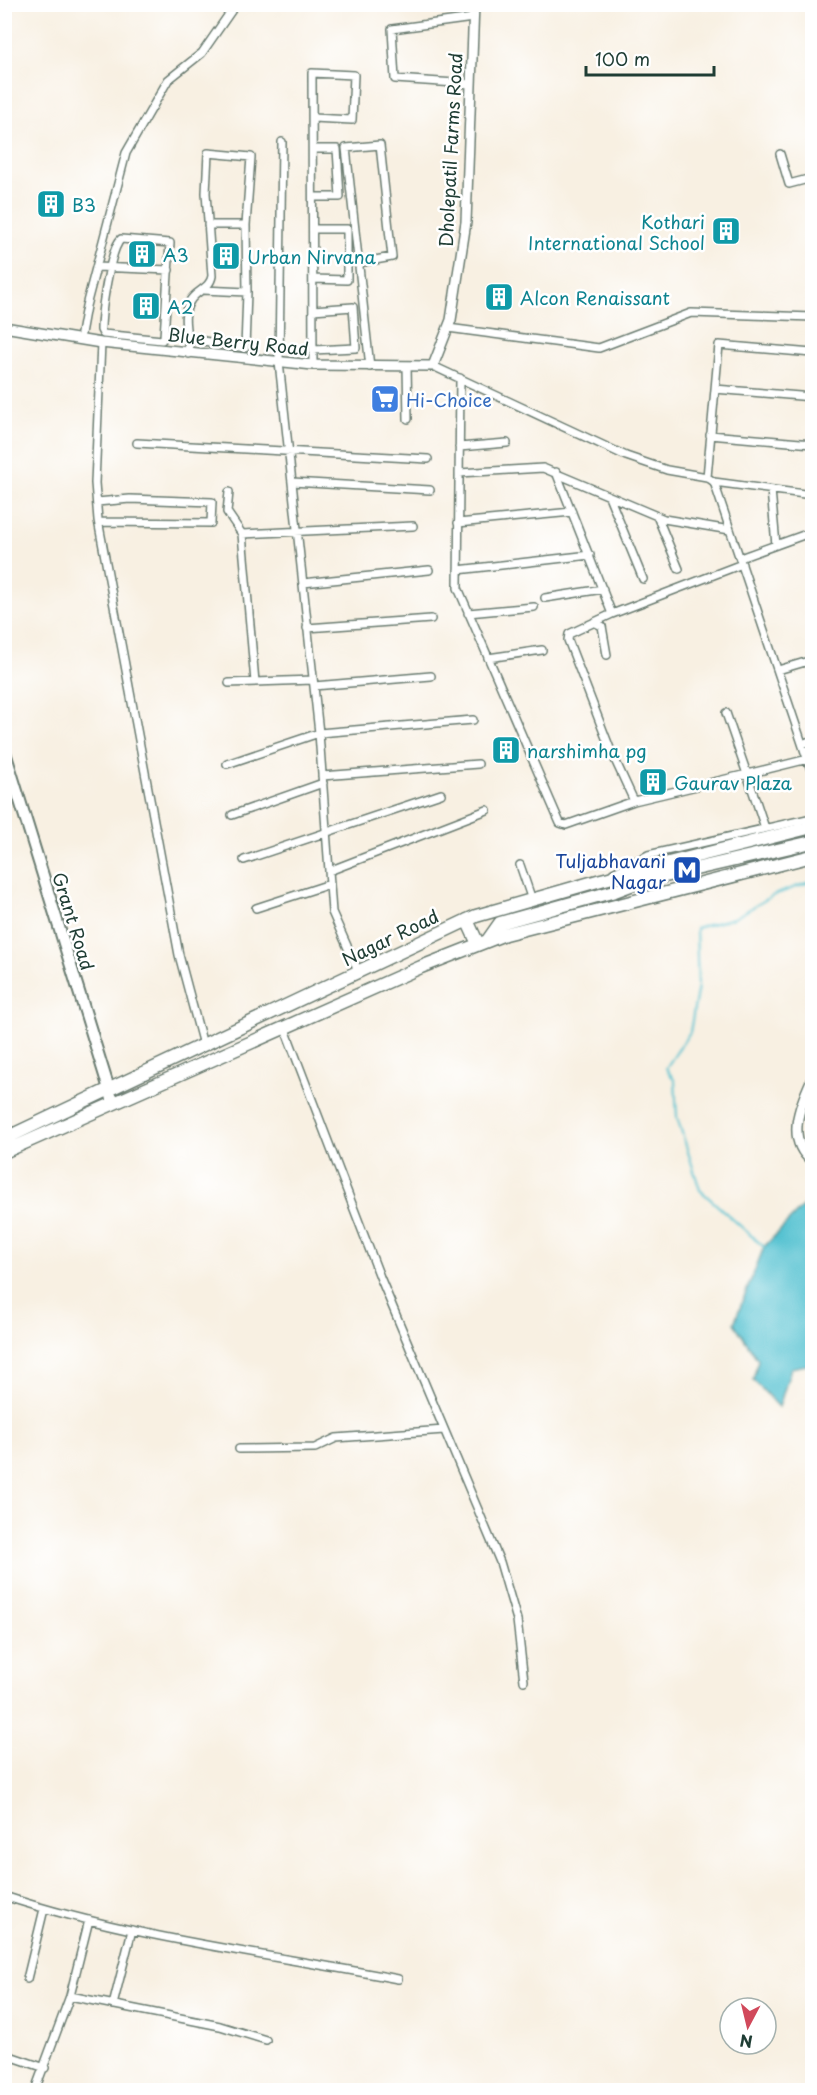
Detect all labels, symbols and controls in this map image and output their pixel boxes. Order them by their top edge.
scale bar [586,39,714,77]
text: 100 m [595,45,650,72]
street label: Dholepatil Farms Road [431,52,469,248]
building icon: B3 [35,188,67,220]
place label: B3 [72,191,96,218]
place label: Kothari International School [528,208,705,256]
building icon: Kothari International School [710,215,742,247]
building icon: A3 [126,238,158,270]
building icon: Urban Nirvana [210,240,242,272]
place label: A3 [163,241,189,268]
place label: Urban Nirvana [247,243,377,270]
building icon: Alcon Renaissant [483,281,515,313]
place label: Alcon Renaissant [520,284,670,311]
building icon: A2 [130,290,162,322]
place label: A2 [167,293,194,320]
street label: Blue Berry Road [166,320,310,362]
supermarket icon: Hi-Choice [369,383,401,415]
place label: Hi-Choice [406,386,492,413]
building icon: narshimha pg [490,734,522,766]
place label: narshimha pg [527,737,647,764]
building icon: Gaurav Plaza [637,766,669,798]
place label: Gaurav Plaza [674,769,793,796]
place label: Tuljabhavani Nagar [555,847,667,895]
metro station icon: Tuljabhavani Nagar [671,854,703,886]
street label: Grant Road [46,869,102,973]
street label: Nagar Road [337,902,443,972]
north arrow [718,1996,778,2056]
text: N [738,2029,754,2055]

